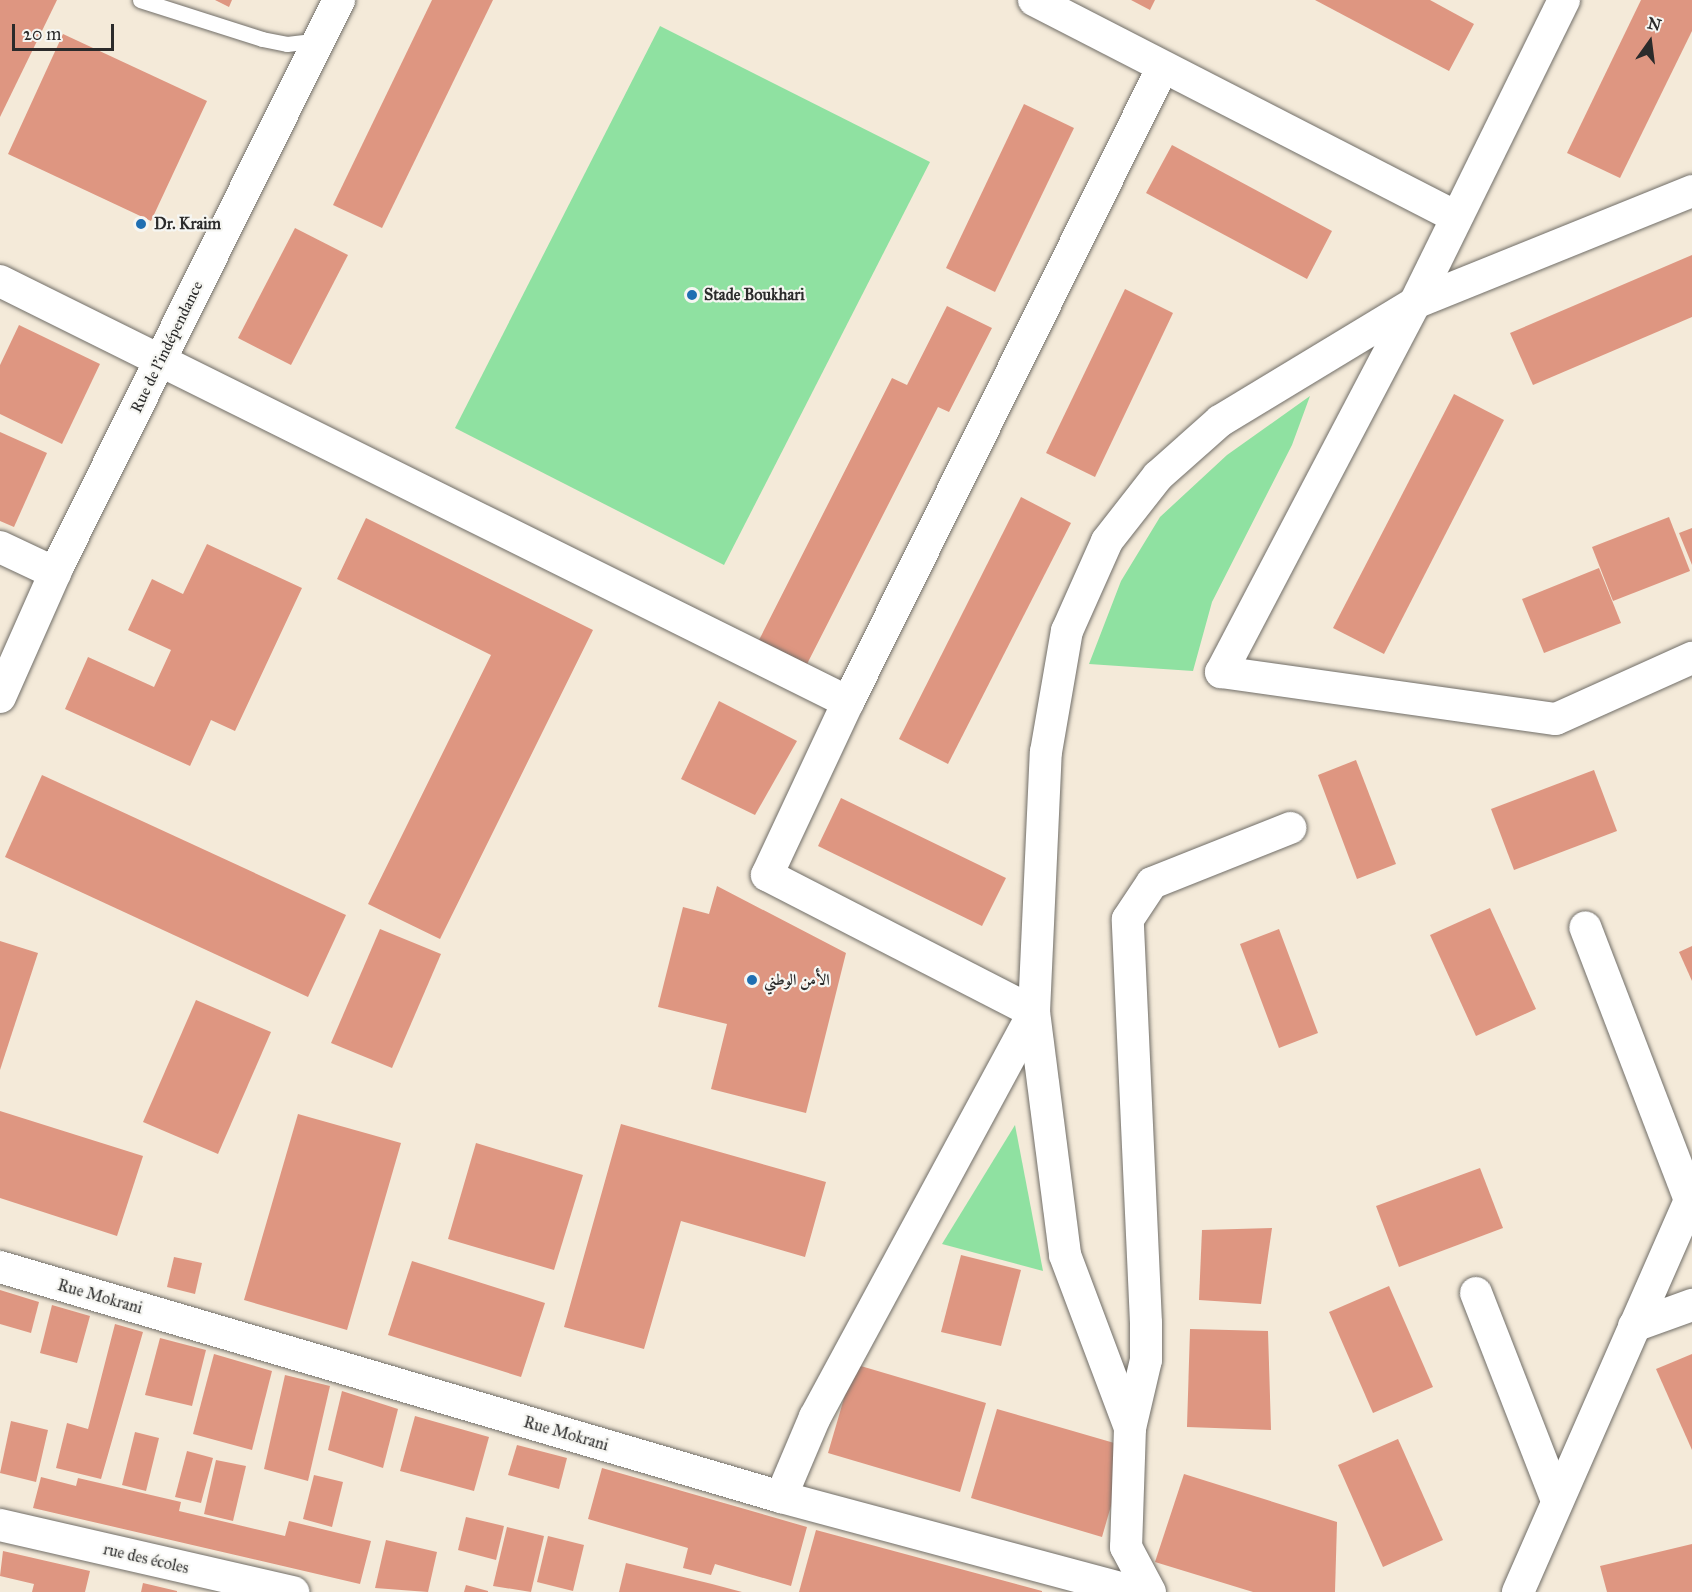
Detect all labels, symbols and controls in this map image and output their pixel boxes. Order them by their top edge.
scale bar [15,12,117,50]
north arrow [1620,12,1680,72]
text: N [1646,13,1663,35]
text: 20 m [23,23,61,45]
place label: Dr. Kraim [154,214,221,234]
marker: Dr. Kraim [132,215,150,233]
street label: Rue de l'indépendance [127,278,207,416]
place label: Stade Boukhari [704,285,805,305]
marker: Stade Boukhari [685,288,699,302]
place label: الأمن الوطني [764,970,830,990]
marker: الأمن الوطني [745,973,759,987]
street label: Rue Mokrani [55,1276,145,1318]
street label: Rue Mokrani [521,1413,611,1455]
street label: rue des écoles [101,1540,191,1578]

